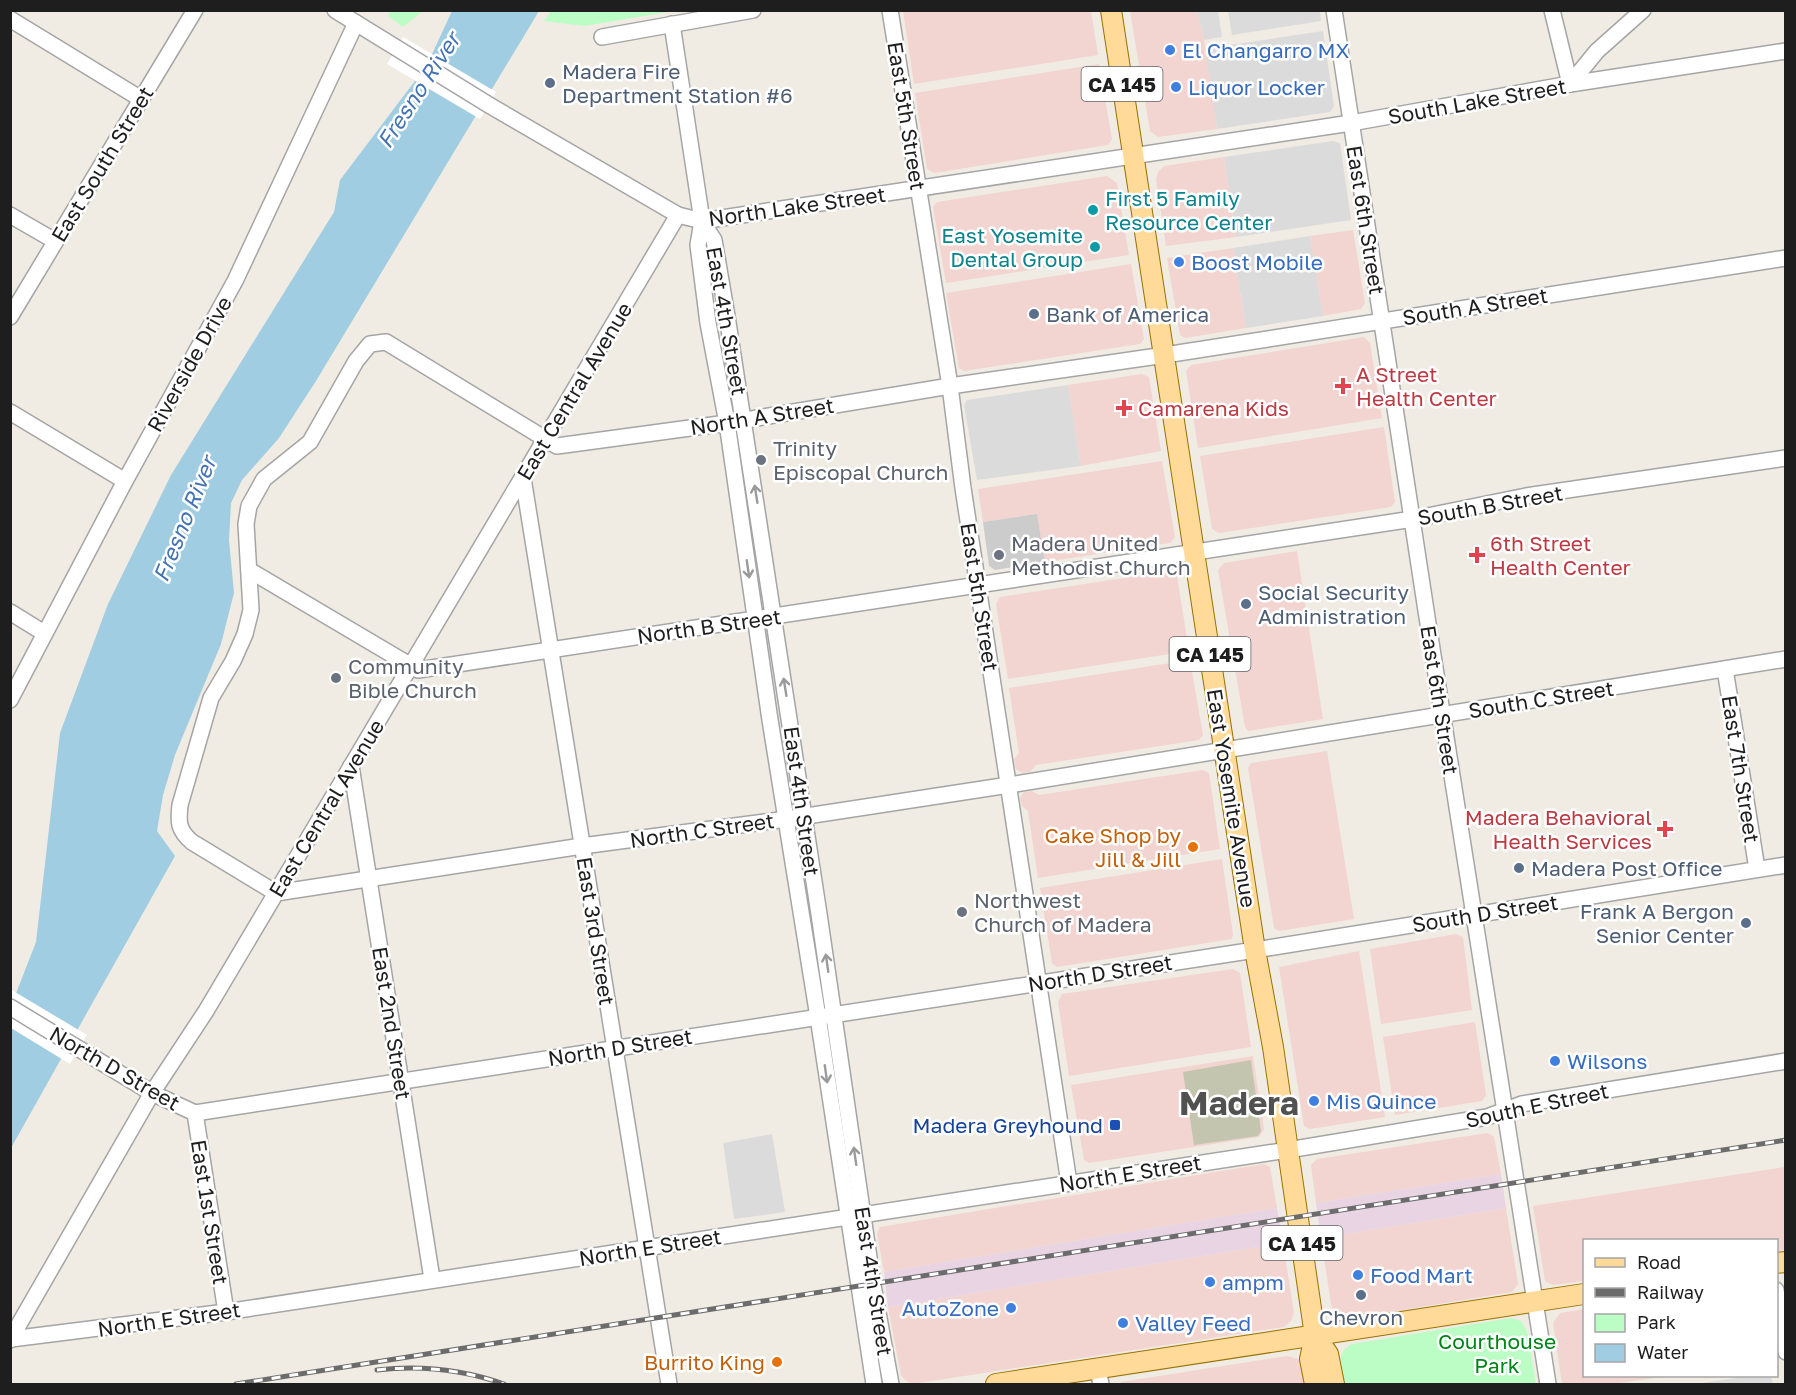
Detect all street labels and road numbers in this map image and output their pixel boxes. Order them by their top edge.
street label: East 5th Street [882,40,932,192]
road number: CA 145 [1082,67,1162,101]
street label: South Lake Street [1386,73,1568,129]
street label: East South Street [45,82,159,246]
street label: East 6th Street [1341,144,1391,296]
street label: North Lake Street [707,181,887,231]
street label: East 4th Street [701,244,753,398]
street label: South A Street [1400,282,1550,330]
street label: Riverside Drive [141,292,237,436]
street label: East Central Avenue [511,297,637,485]
street label: North A Street [688,392,836,440]
street label: South B Street [1415,479,1565,531]
street label: East 5th Street [955,521,1005,673]
street label: North B Street [635,603,783,649]
street label: East 6th Street [1415,624,1465,776]
road number: CA 145 [1170,637,1250,671]
street label: South C Street [1466,675,1616,723]
street label: East Yosemite Avenue [1202,687,1262,909]
street label: East 7th Street [1716,693,1766,845]
street label: East Central Avenue [263,714,389,902]
street label: East 4th Street [779,725,825,877]
street label: North C Street [628,807,776,853]
street label: East 3rd Street [571,855,621,1007]
street label: South D Street [1410,889,1560,937]
street label: East 2nd Street [367,945,417,1101]
street label: North D Street [1026,949,1174,997]
street label: North D Street [45,1020,185,1116]
street label: North D Street [546,1023,694,1071]
street label: South E Street [1463,1077,1611,1133]
street label: East 1st Street [186,1138,234,1286]
street label: North E Street [1057,1149,1203,1197]
street label: East 4th Street [849,1205,899,1357]
street label: North E Street [577,1223,723,1271]
road number: CA 145 [1262,1226,1342,1260]
street label: North E Street [96,1296,242,1342]

